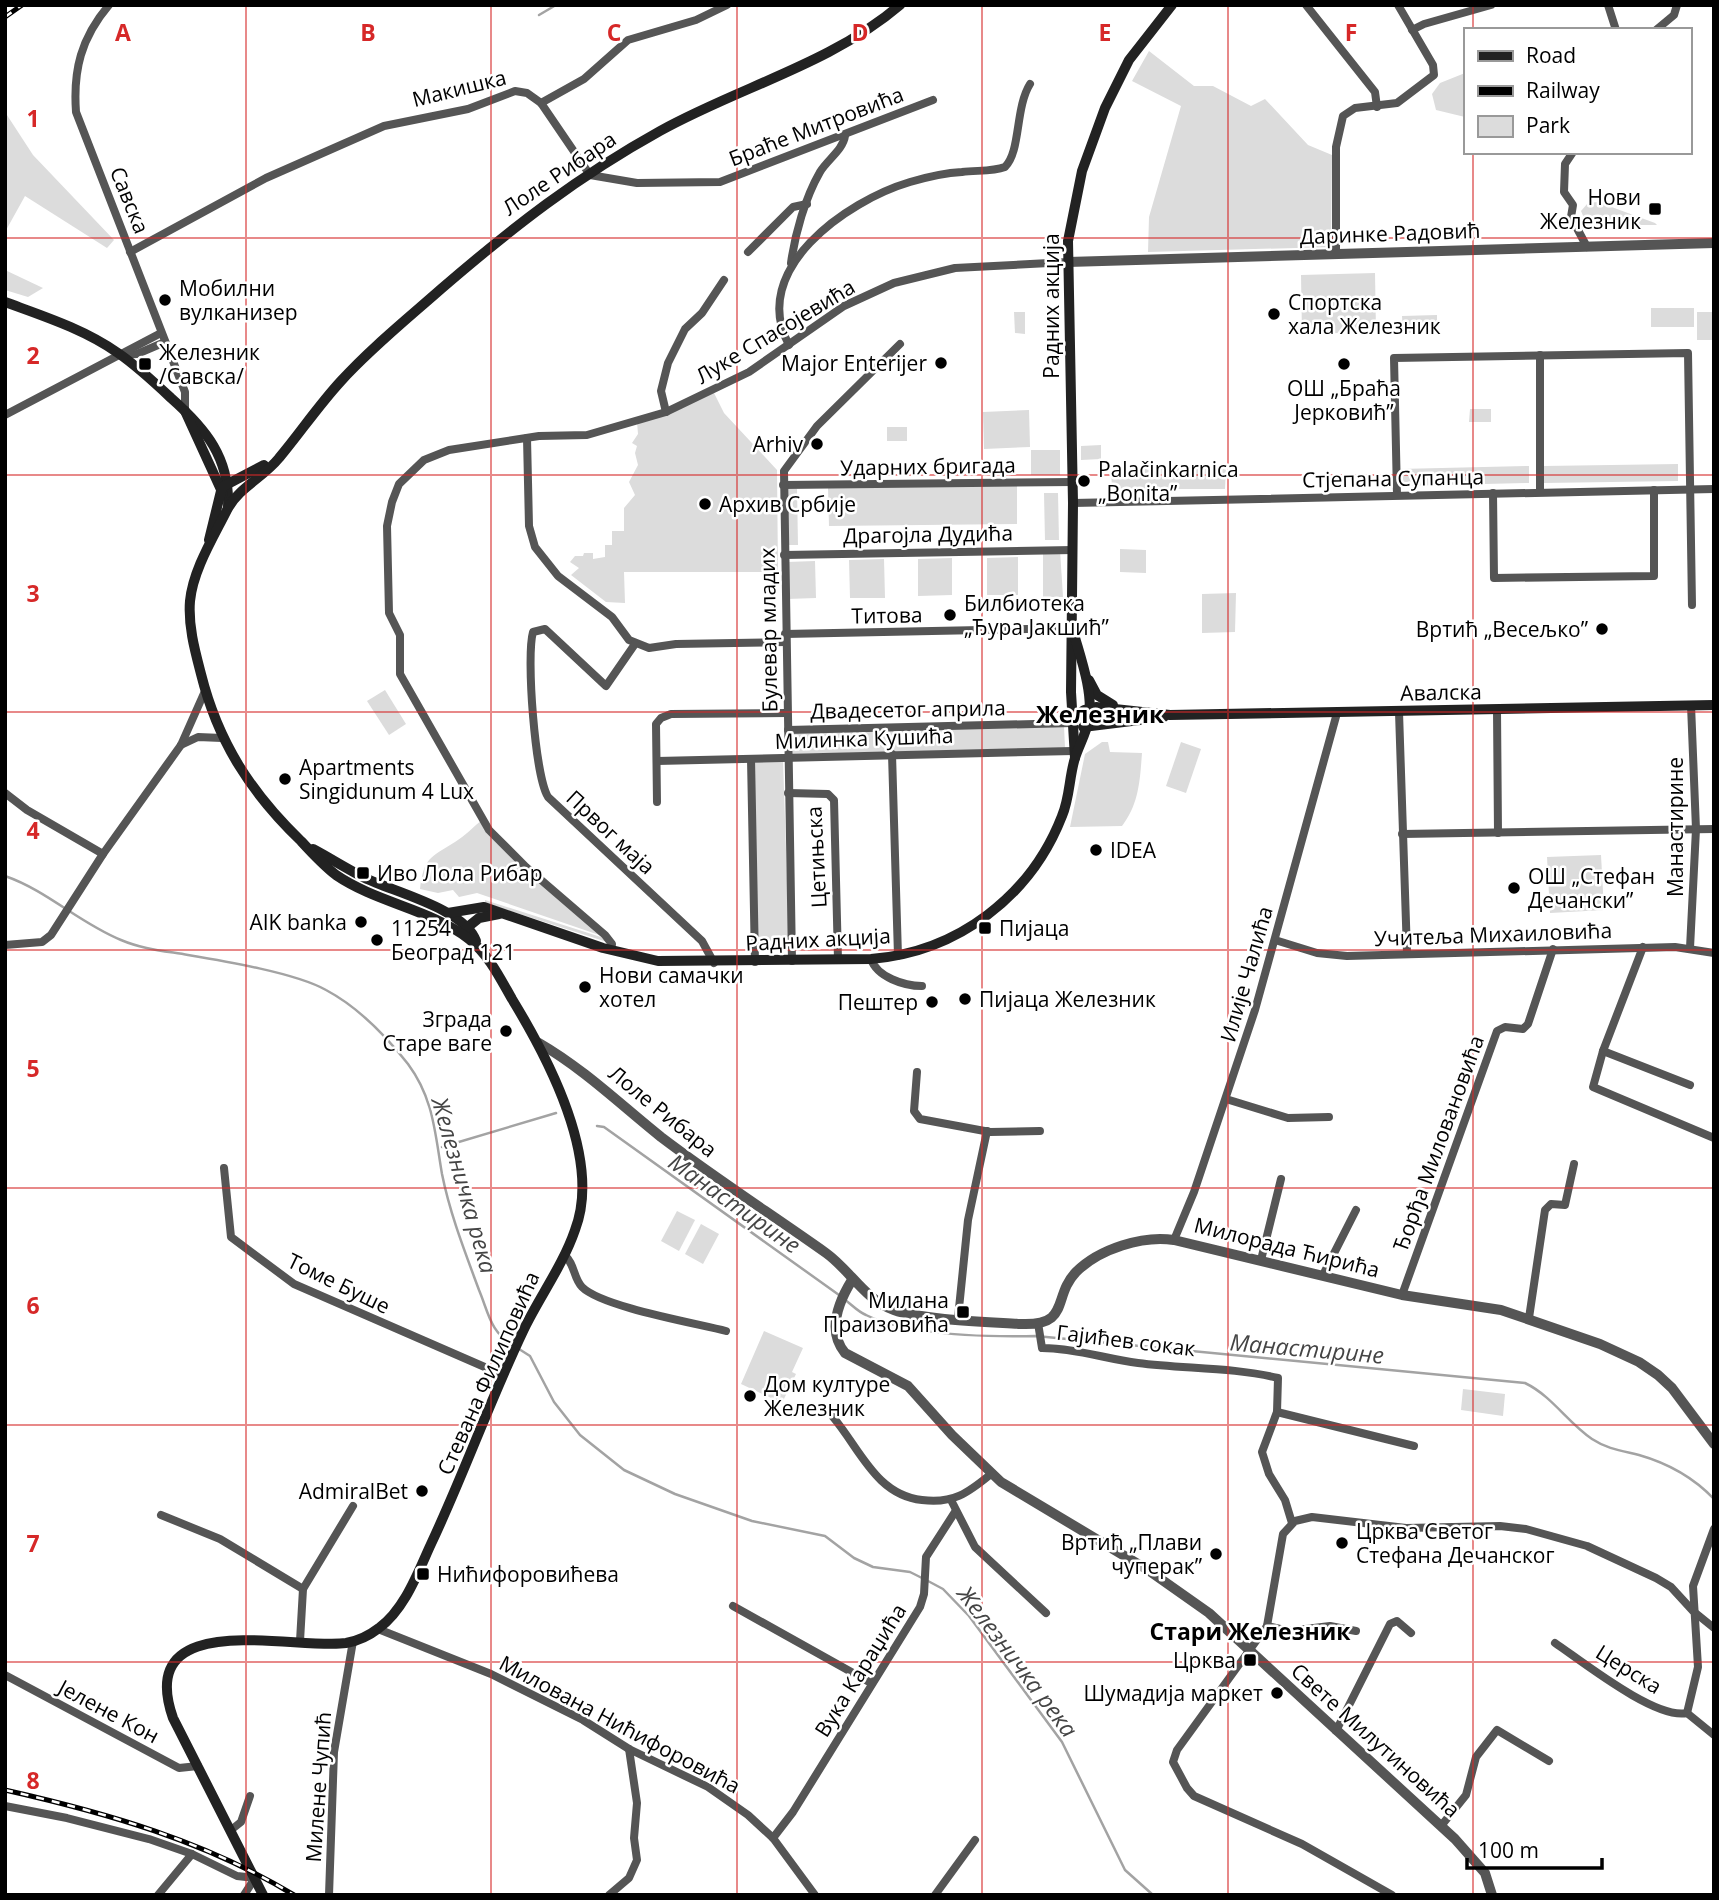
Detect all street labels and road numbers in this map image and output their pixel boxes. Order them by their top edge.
street label: Макишка [409,63,509,113]
street label: Браће Митровића [725,80,907,172]
street label: Лоле Рибара [497,125,621,221]
street label: Савска [104,163,156,237]
street label: Даринке Радовић [1299,216,1481,250]
street label: Радних акција [1037,233,1065,379]
street label: Луке Спасојевића [690,272,860,390]
street label: Ударних бригада [840,450,1016,482]
street label: Стјепана Супанца [1302,462,1484,494]
street label: Драгојла Дудића [843,519,1013,549]
street label: Булевар младих [753,547,783,713]
street label: Титова [851,600,923,630]
street label: Авалска [1400,677,1482,707]
street label: Двадесетог априла [810,693,1006,725]
street label: Милинка Кушића [774,721,954,755]
street label: Манастирине [1661,757,1689,897]
street label: Првог маја [561,784,661,880]
street label: Цетињска [799,805,833,909]
street label: Илије Чалића [1213,903,1279,1045]
street label: Учитеља Михаиловића [1373,916,1613,952]
street label: Радних акција [745,921,891,957]
street label: Ђорђа Миловановића [1386,1031,1490,1255]
street label: Лоле Рибара [603,1059,723,1163]
street label: Милорада Ћирића [1191,1210,1383,1284]
street label: Томе Буше [283,1246,395,1320]
street label: Стевана Филиповића [430,1267,546,1479]
street label: Гајићев сокак [1055,1318,1197,1362]
street label: Вука Караџића [808,1598,912,1742]
street label: Церска [1591,1638,1667,1700]
street label: Милована Нићифоровића [495,1648,745,1800]
street label: Свете Милутиновића [1286,1657,1466,1823]
street label: Јелене Кон [52,1672,164,1749]
street label: Милене Чупић [299,1711,337,1863]

